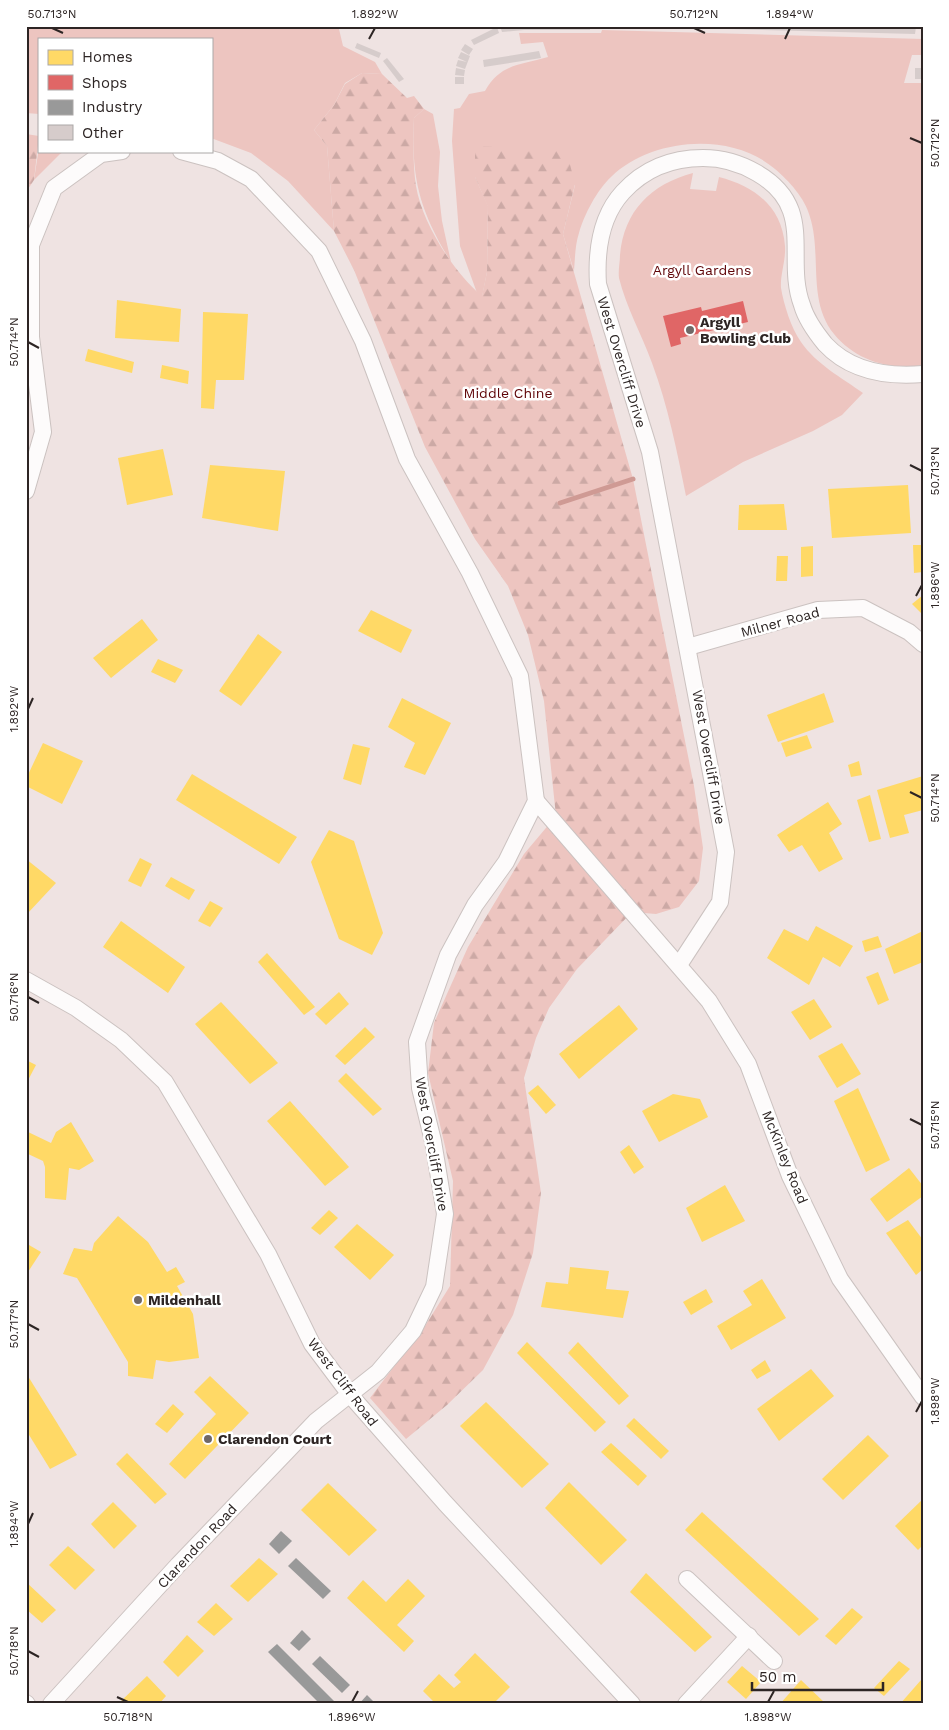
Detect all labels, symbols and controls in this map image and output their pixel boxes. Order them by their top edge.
text: 50.713°N [27,7,77,21]
text: 1.892°W [352,7,399,21]
text: 50.712°N [669,7,719,21]
text: 1.894°W [766,7,814,21]
legend [38,38,212,152]
text: Homes [82,48,133,66]
text: Shops [82,74,127,92]
text: Industry [82,98,143,116]
text: 50.712°N [928,118,942,168]
text: Other [82,124,124,142]
park label: Argyll Gardens [653,262,751,278]
street label: West Overcliff Drive [594,294,650,430]
place label: Argyll Bowling Club [700,314,791,346]
text: 50.714°N [7,317,21,367]
marker: Argyll Bowling Club [684,324,696,336]
park label: Middle Chine [463,385,553,401]
text: 50.713°N [928,446,942,496]
text: 1.896°W [928,561,942,609]
street label: Milner Road [739,604,821,640]
text: 1.892°W [7,685,21,732]
street label: West Overcliff Drive [689,689,729,825]
text: 50.714°N [928,773,942,823]
text: 50.716°N [7,972,21,1022]
street label: West Overcliff Drive [412,1076,452,1212]
text: 50.715°N [928,1100,942,1150]
street label: McKinley Road [759,1108,811,1206]
place label: Mildenhall [148,1292,221,1308]
marker: Mildenhall [132,1294,144,1306]
text: 50.717°N [7,1300,21,1348]
street label: West Cliff Road [305,1335,381,1429]
text: 1.898°W [928,1377,942,1425]
place label: Clarendon Court [218,1431,331,1447]
marker: Clarendon Court [202,1433,214,1445]
text: 1.894°W [7,1500,21,1548]
street label: Clarendon Road [154,1501,240,1591]
text: 50.718°N [7,1626,21,1676]
scale bar [752,1660,883,1692]
text: 50 m [759,1668,796,1686]
text: 50.718°N [103,1710,153,1724]
text: 1.896°W [328,1710,376,1724]
text: 1.898°W [744,1710,792,1724]

